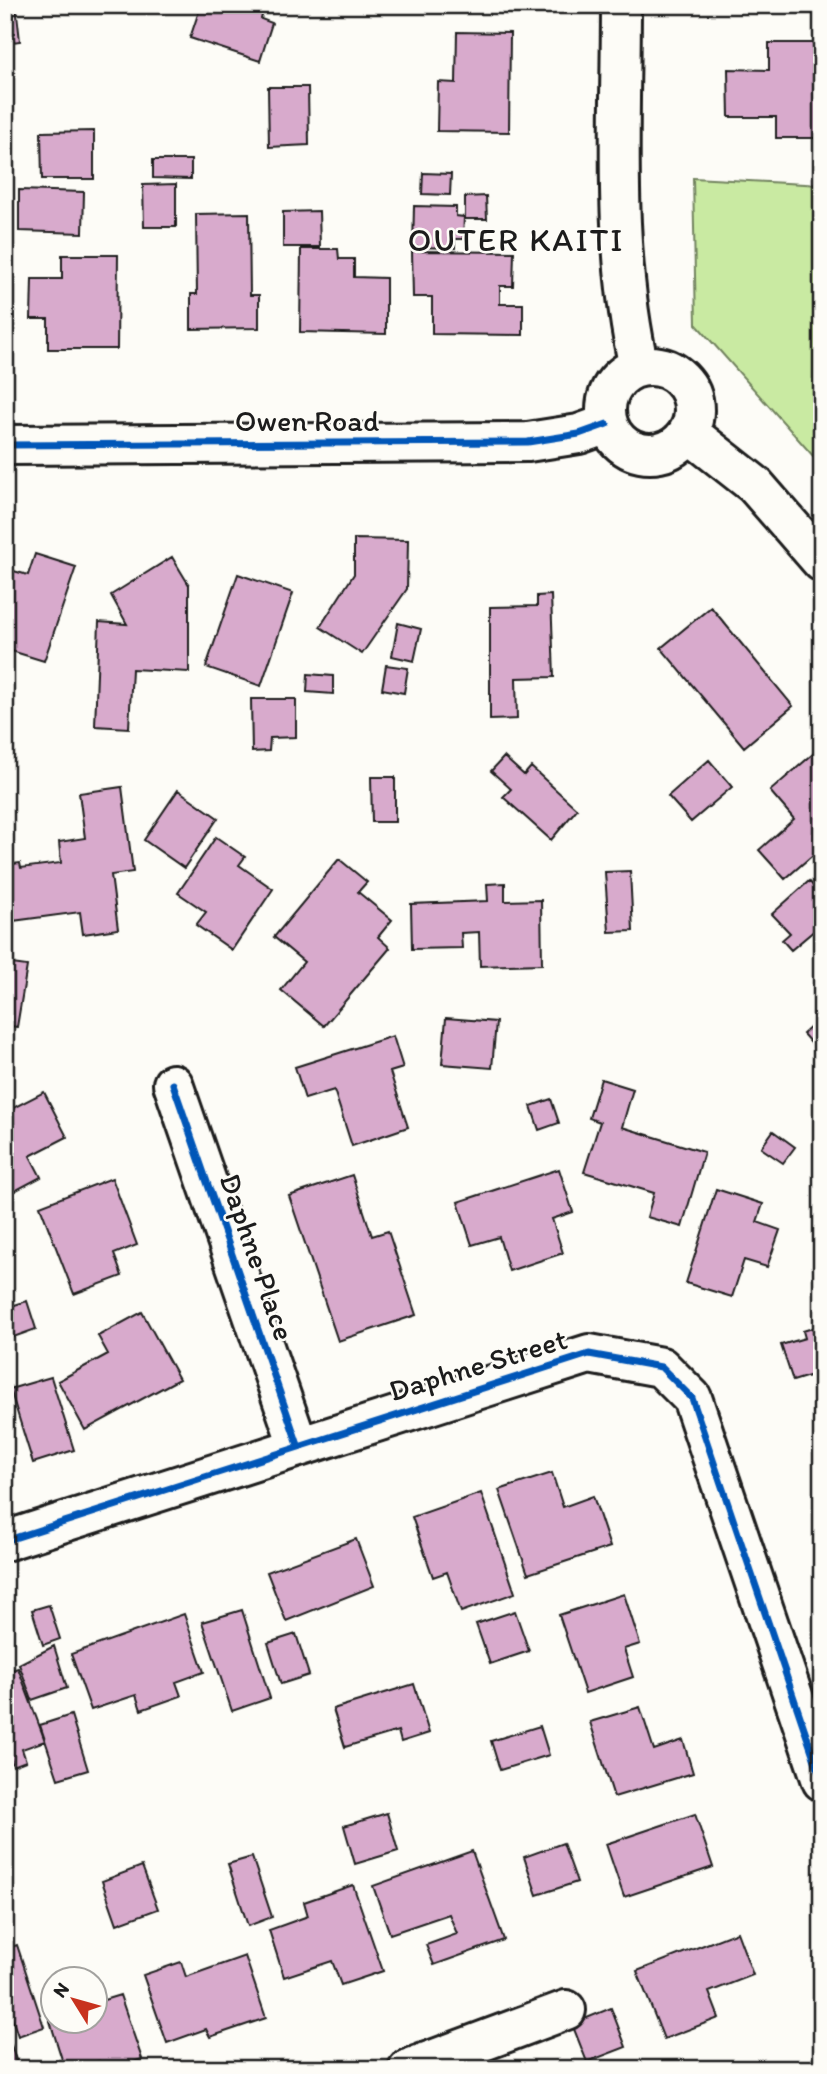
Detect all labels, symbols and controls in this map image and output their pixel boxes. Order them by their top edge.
district label: OUTER KAITI [407,220,625,259]
street label: Owen Road [235,402,379,439]
street label: Daphne Place [212,1169,303,1345]
street label: Daphne Street [384,1320,571,1409]
north arrow [38,1966,108,2036]
text: N [48,1978,74,2002]

